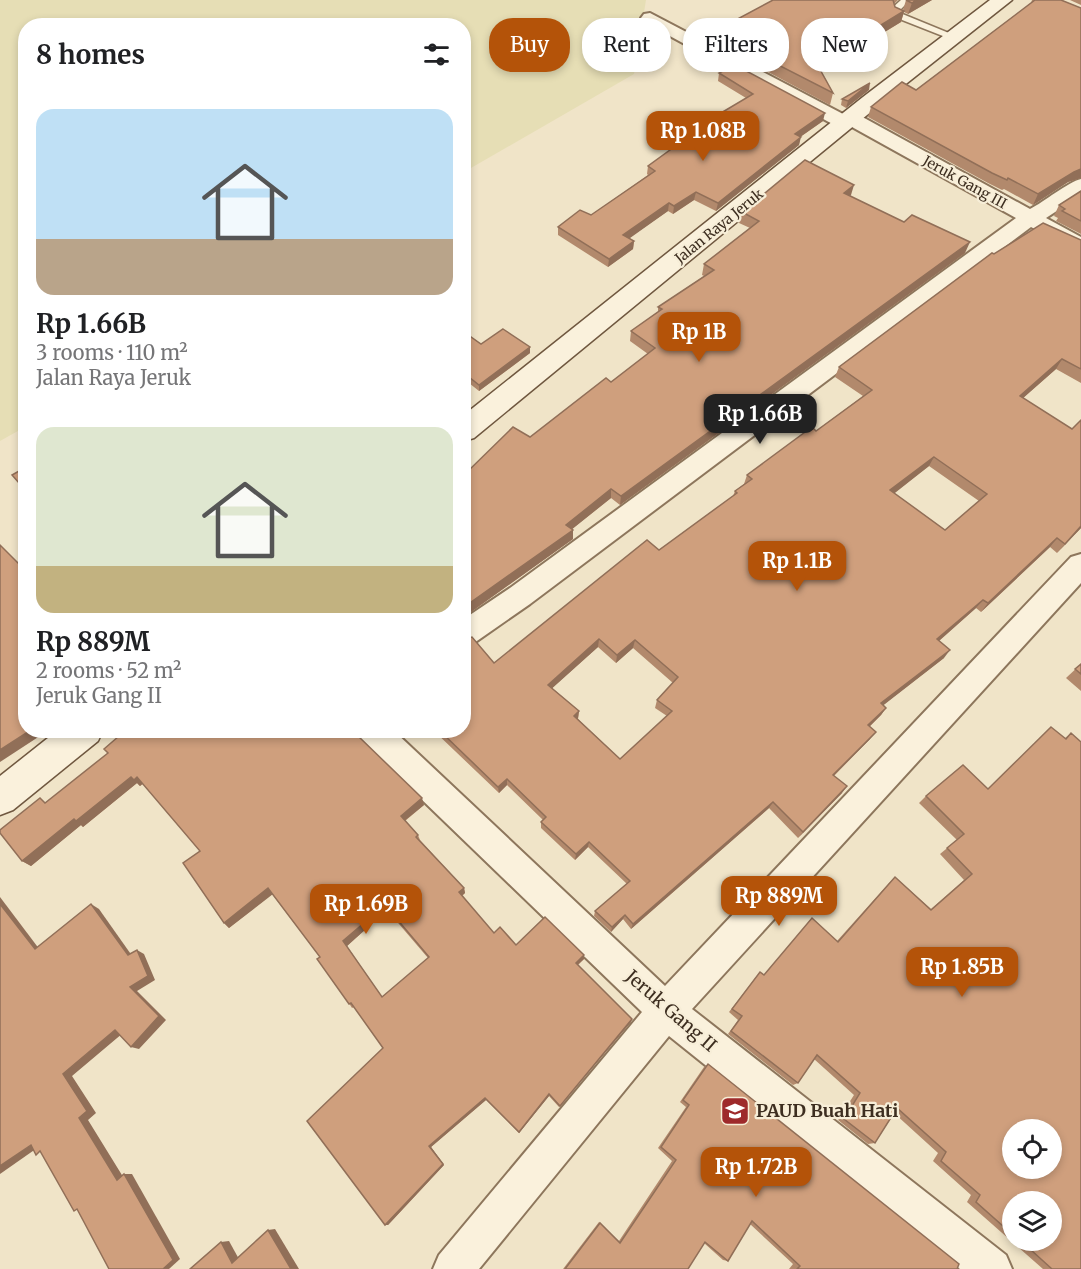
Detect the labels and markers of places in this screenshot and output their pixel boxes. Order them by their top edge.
pin: Rp 1.08B [641,111,765,162]
pin: Rp 1B [657,312,741,363]
pin: Rp 1.66B [698,394,822,445]
pin: Rp 1.1B [742,541,852,592]
pin: Rp 889M [724,876,834,927]
pin: Rp 1.69B [304,884,428,935]
pin: Rp 1.85B [900,947,1024,998]
school or university icon: PAUD Buah Hati [719,1095,751,1127]
place label: PAUD Buah Hati [756,1099,899,1122]
pin: Rp 1.72B [694,1147,818,1198]

